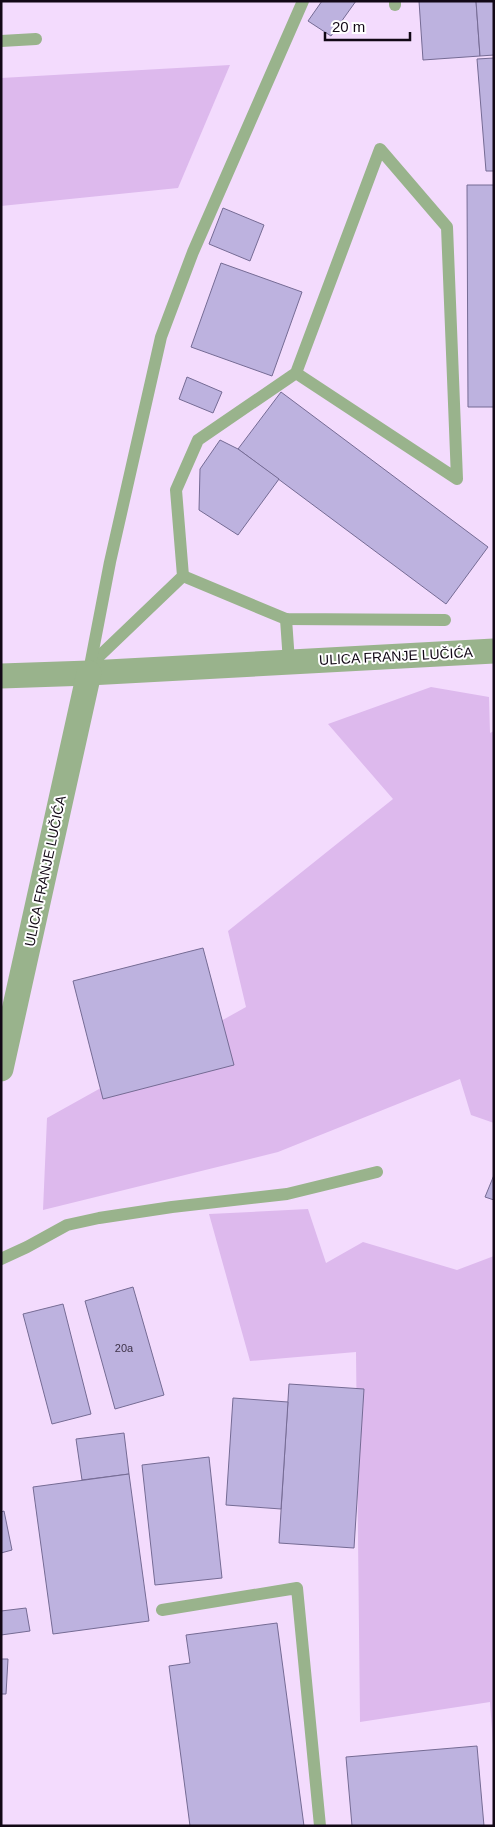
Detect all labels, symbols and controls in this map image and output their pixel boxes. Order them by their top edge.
scale bar [325,10,410,42]
text: 20 m [332,18,365,35]
street label: ULICA FRANJE LUČIĆA [319,644,474,668]
street label: ULICA FRANJE LUČIĆA [21,793,69,948]
house number: 20a [115,1342,134,1354]

